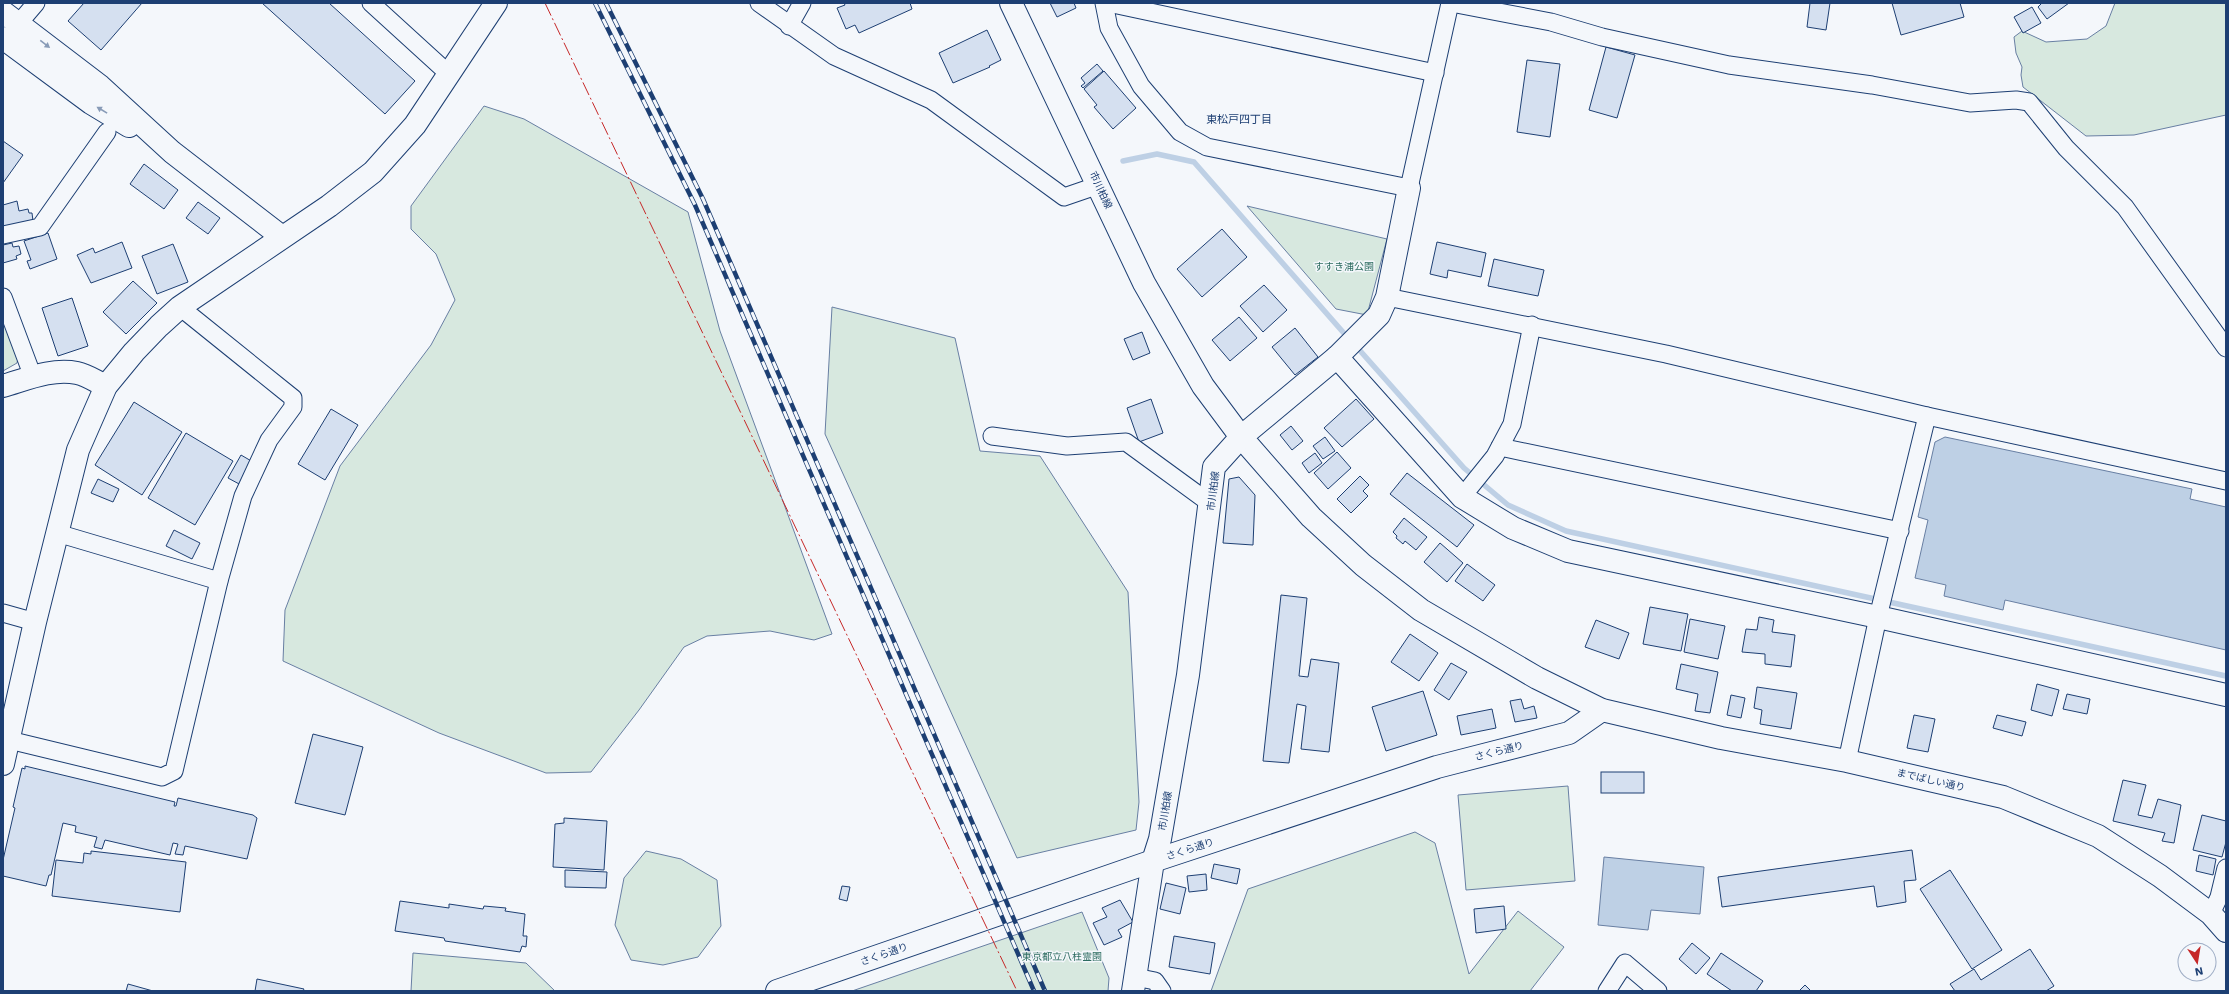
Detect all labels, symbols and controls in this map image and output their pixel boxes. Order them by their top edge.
one-way arrow [40,40,51,48]
one-way arrow [96,106,108,113]
district label: 東松戸四丁目 [1206,113,1272,126]
street label: 市川柏線 [1088,170,1114,210]
park label: すすき浦公園 [1314,261,1374,272]
street label: 市川柏線 [1205,470,1221,512]
street label: さくら通り [1473,740,1525,762]
street label: までばしい通り [1896,767,1966,793]
street label: 市川柏線 [1156,790,1174,832]
street label: さくら通り [1165,836,1215,862]
street label: さくら通り [859,941,909,967]
north arrow [2177,942,2217,982]
park label: 東京都立八柱霊園 [1022,951,1102,962]
text: N [2194,964,2204,978]

